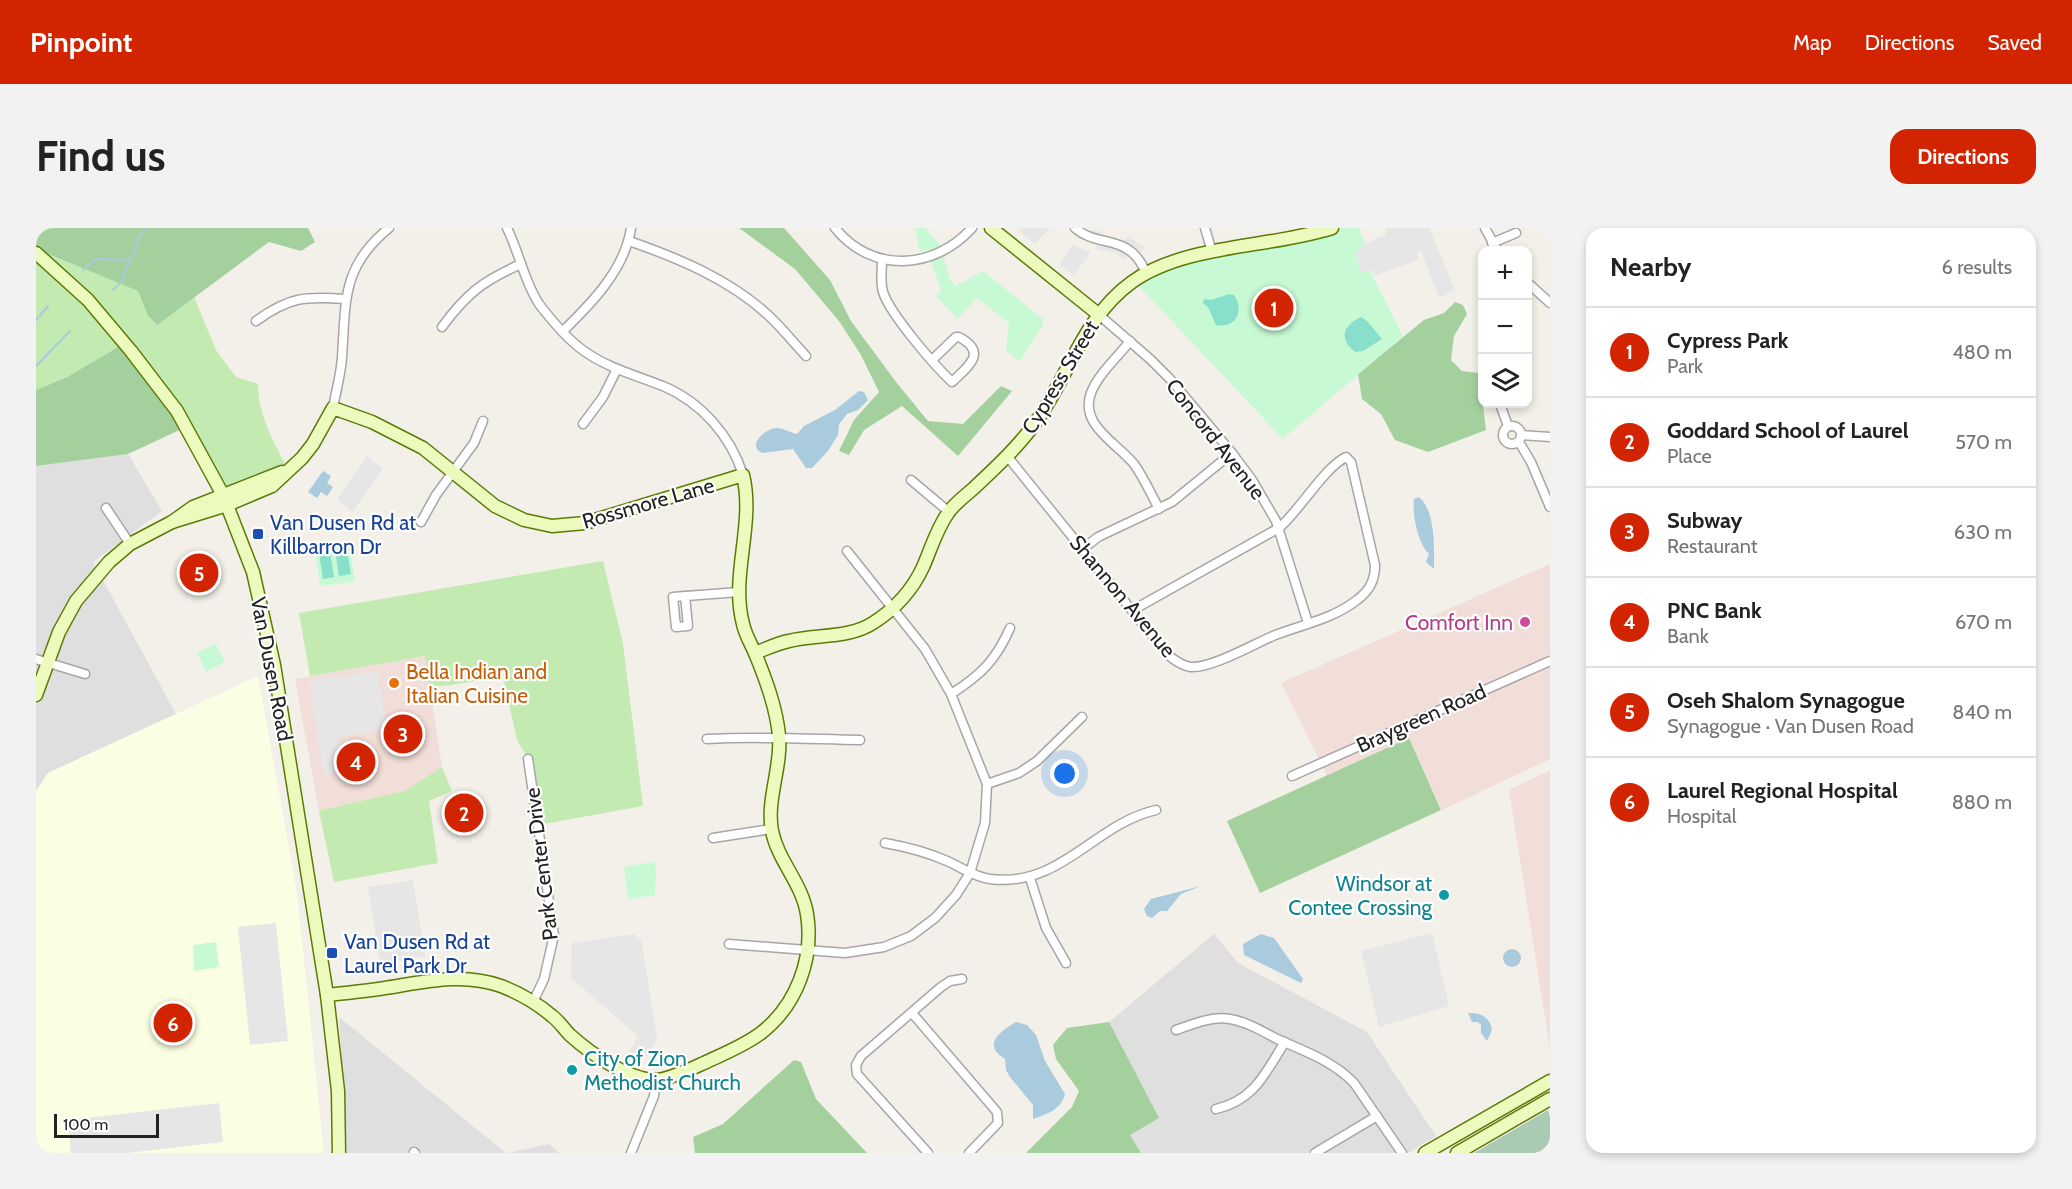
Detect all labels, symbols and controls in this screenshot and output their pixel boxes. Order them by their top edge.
text: Pinpoint [30,25,132,59]
text: Map [1793,30,1832,55]
text: Directions [1865,30,1954,55]
text: Saved [1987,30,2042,55]
button: Directions [1890,129,2036,184]
text: Find us [36,130,165,182]
map controls [1478,246,1532,408]
button: + [1478,246,1532,300]
text: Nearby [1610,251,1691,283]
text: 6 results [1941,255,2012,279]
pin: 1 [1254,286,1294,331]
button: − [1478,300,1532,354]
street label: Cypress Street [1016,316,1104,438]
text: Cypress Park [1667,327,1788,354]
text: 1 [1626,340,1633,364]
text: 480 m [1952,340,2012,364]
button: layers [1478,354,1532,408]
text: Park [1667,354,1703,378]
street label: Concord Avenue [1161,374,1271,504]
text: Goddard School of Laurel [1667,417,1908,444]
text: 2 [1624,430,1635,454]
text: 570 m [1955,430,2012,454]
text: Place [1667,444,1712,468]
street label: Rossmore Lane [579,472,717,534]
text: Subway [1667,507,1742,534]
place label: Van Dusen Rd at Killbarron Dr [270,510,416,559]
text: 3 [1624,520,1635,544]
text: 630 m [1954,520,2012,544]
marker: Van Dusen Rd at Killbarron Dr [251,527,265,541]
street label: Shannon Avenue [1065,530,1181,662]
text: Restaurant [1667,534,1758,558]
pin: 5 [180,550,218,596]
street label: Van Dusen Road [246,595,298,743]
text: PNC Bank [1667,597,1762,624]
place label: Comfort Inn [1405,610,1513,635]
text: 4 [1623,610,1636,634]
text: 670 m [1955,610,2012,634]
marker: Comfort Inn [1518,615,1532,629]
text: Bank [1667,624,1709,648]
place label: Bella Indian and Italian Cuisine [406,659,547,708]
marker: Bella Indian and Italian Cuisine [387,676,401,690]
street label: Braygreen Road [1352,678,1490,758]
text: Oseh Shalom Synagogue [1667,687,1905,714]
text: 5 [1624,700,1635,724]
text: 840 m [1952,700,2012,724]
pin: 3 [384,712,422,756]
text: Synagogue · Van Dusen Road [1667,714,1914,738]
pin: 4 [336,740,376,784]
your location [1050,759,1079,788]
text: Laurel Regional Hospital [1667,777,1898,804]
street label: Park Center Drive [519,786,563,942]
pin: 2 [444,790,484,836]
text: 6 [1624,790,1635,814]
text: 880 m [1952,790,2012,814]
text: Hospital [1667,804,1737,828]
place label: Windsor at Contee Crossing [1288,871,1433,920]
marker: Windsor at Contee Crossing [1437,888,1451,902]
place label: Van Dusen Rd at Laurel Park Dr [344,929,490,978]
marker: Van Dusen Rd at Laurel Park Dr [325,946,339,960]
pin: 6 [154,1000,192,1046]
place label: City of Zion Methodist Church [584,1046,741,1095]
marker: City of Zion Methodist Church [565,1063,579,1077]
scale bar [54,1111,159,1138]
text: 100 m [63,1115,108,1134]

